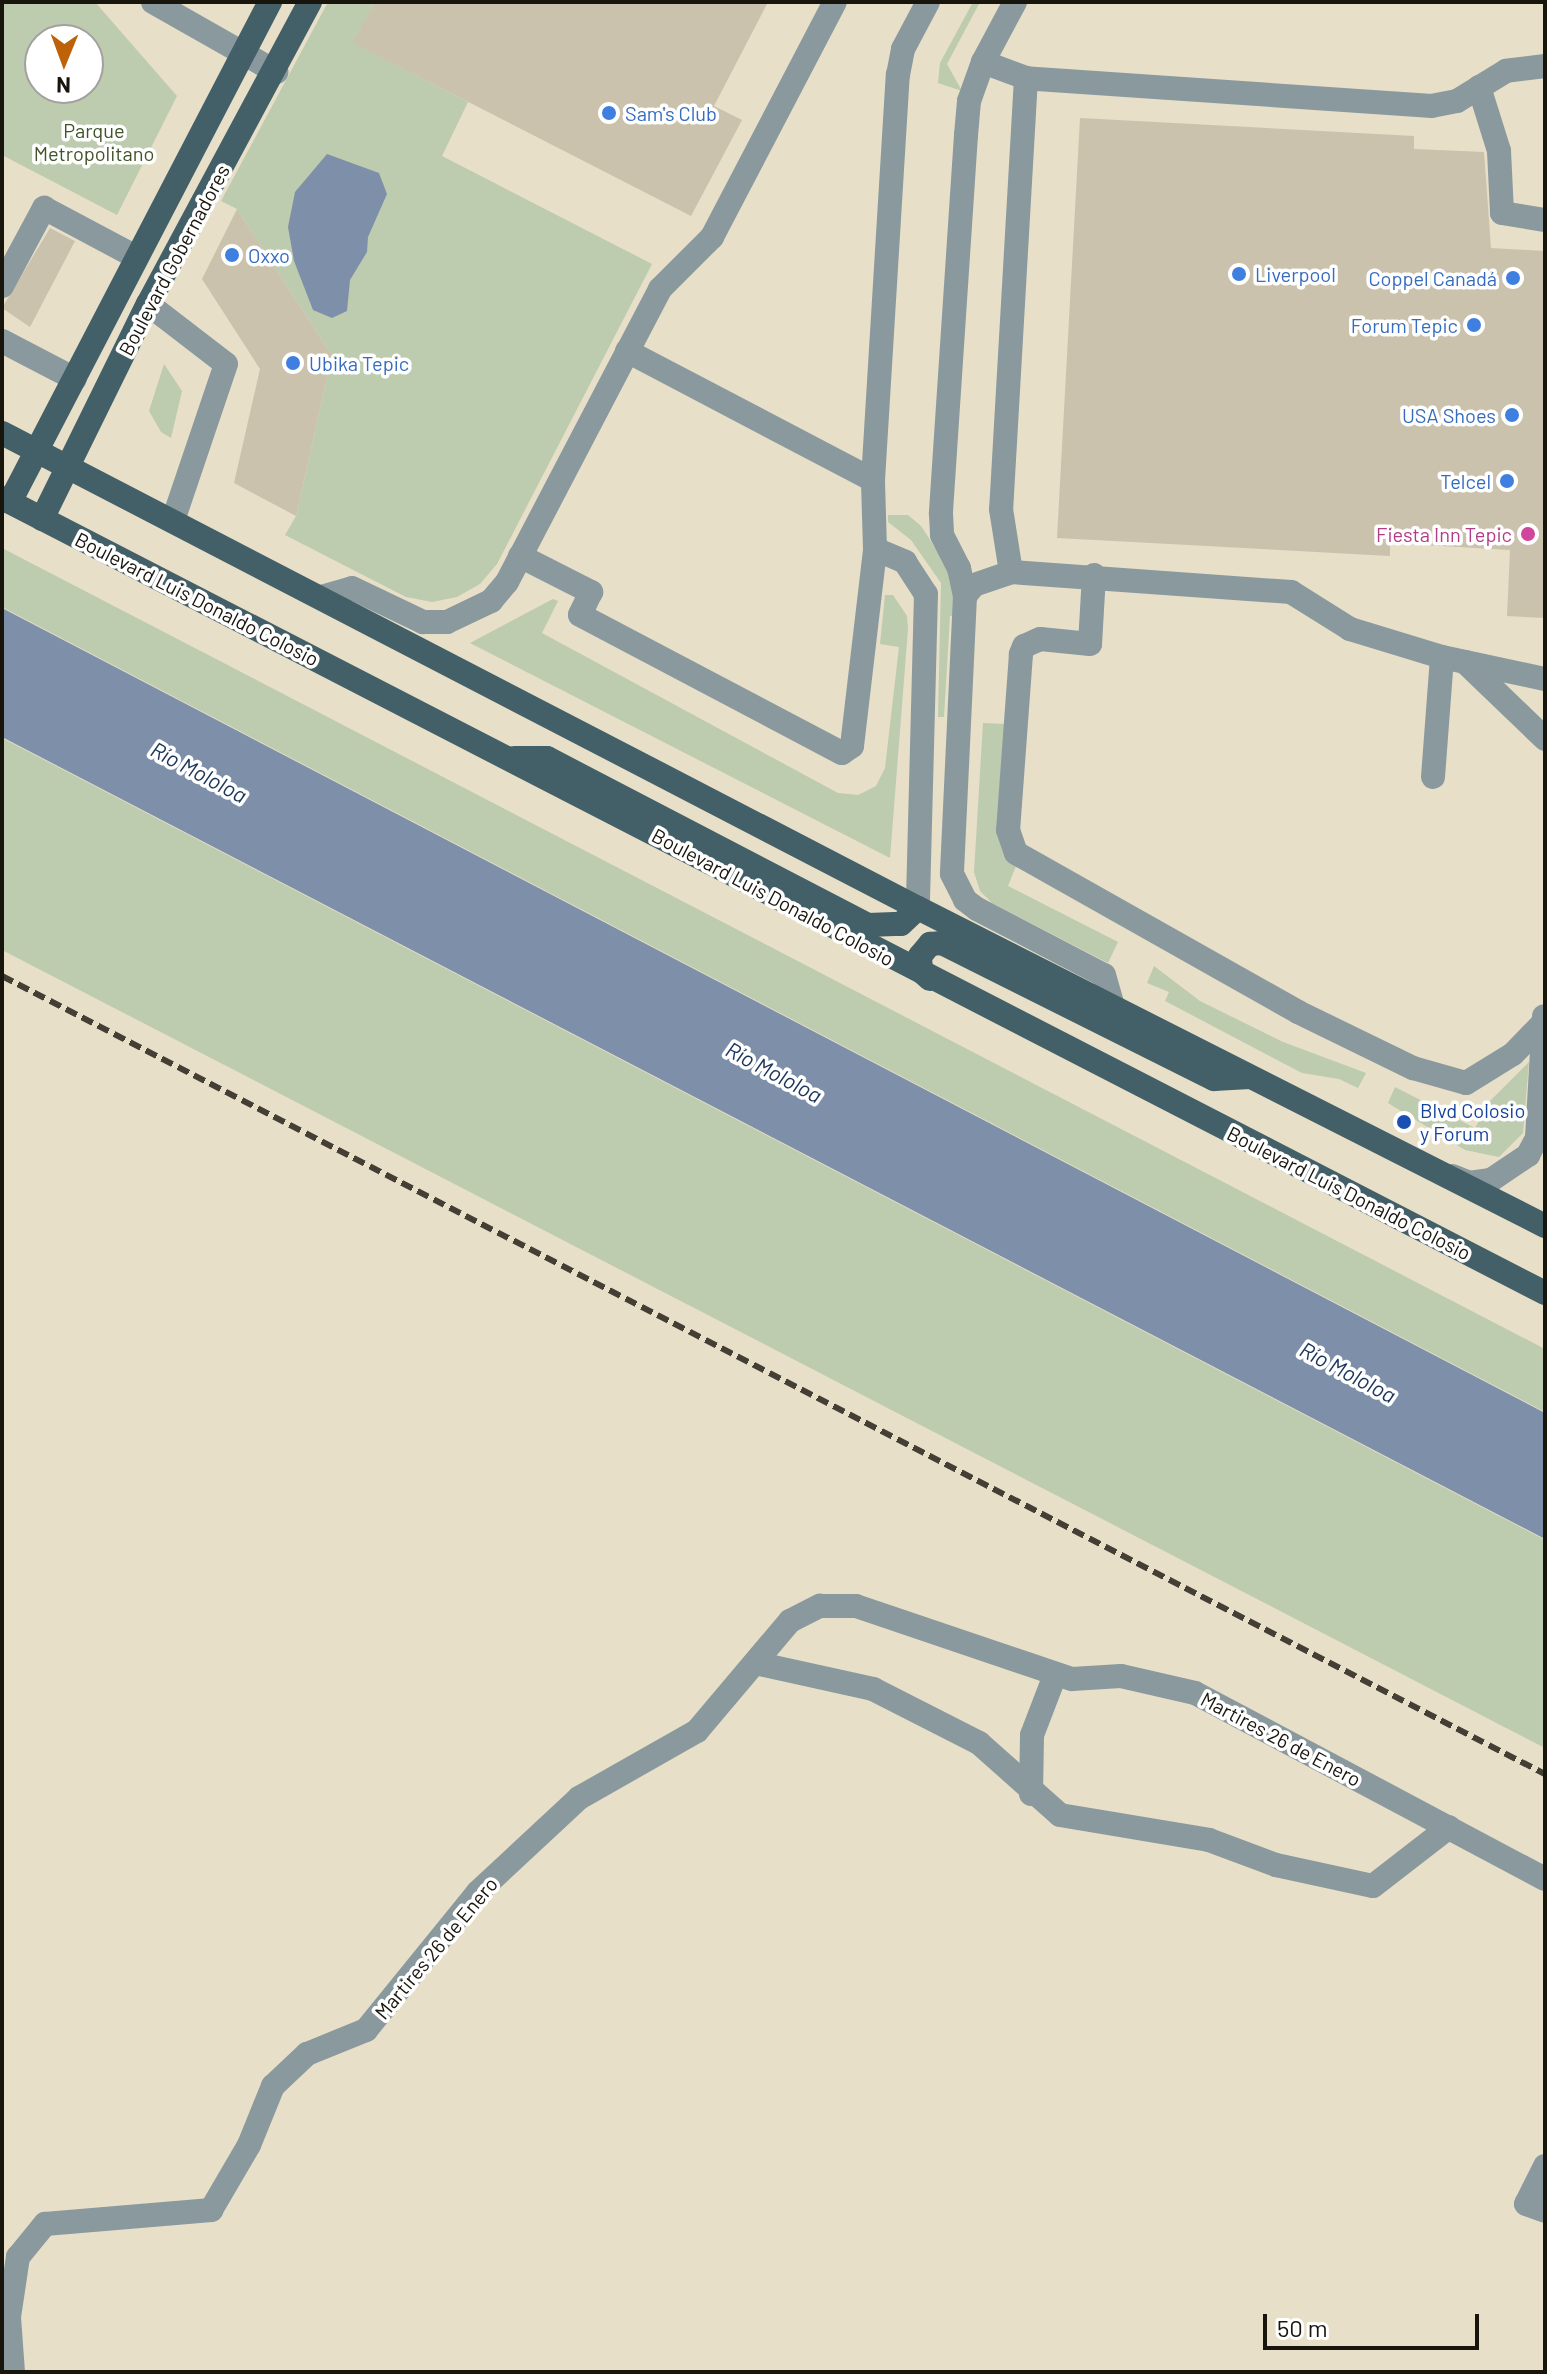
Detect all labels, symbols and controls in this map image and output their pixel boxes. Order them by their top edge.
north arrow [24,24,104,104]
text: N [56,73,71,99]
place label: Sam's Club [625,101,717,125]
marker: Sam's Club [600,104,618,122]
park label: Parque Metropolitano [34,119,154,166]
street label: Boulevard Gobernadores [113,160,235,360]
place label: Oxxo [248,243,290,267]
marker: Oxxo [223,246,241,264]
place label: Liverpool [1255,262,1336,286]
marker: Liverpool [1230,265,1248,283]
place label: Coppel Canadá [1368,266,1497,290]
marker: Coppel Canadá [1504,269,1522,287]
place label: Forum Tepic [1351,313,1458,337]
marker: Forum Tepic [1465,316,1483,334]
place label: Ubika Tepic [309,351,409,375]
marker: Ubika Tepic [284,354,302,372]
place label: USA Shoes [1402,403,1496,427]
marker: USA Shoes [1503,406,1521,424]
place label: Telcel [1440,469,1491,493]
marker: Telcel [1498,472,1516,490]
place label: Fiesta Inn Tepic [1376,522,1512,546]
marker: Fiesta Inn Tepic [1519,525,1537,543]
street label: Boulevard Luis Donaldo Colosio [71,527,323,671]
water label: Río Mololoa [146,736,252,808]
street label: Boulevard Luis Donaldo Colosio [648,823,898,971]
water label: Río Mololoa [721,1036,827,1108]
place label: Blvd Colosio y Forum [1420,1098,1525,1145]
marker: Blvd Colosio y Forum [1395,1113,1413,1131]
street label: Boulevard Luis Donaldo Colosio [1223,1121,1475,1265]
water label: Río Mololoa [1295,1336,1401,1408]
street label: Martires 26 de Enero [1197,1687,1365,1791]
street label: Martires 26 de Enero [370,1872,502,2024]
scale bar [1267,2298,1483,2348]
text: 50 m [1277,2313,1328,2342]

